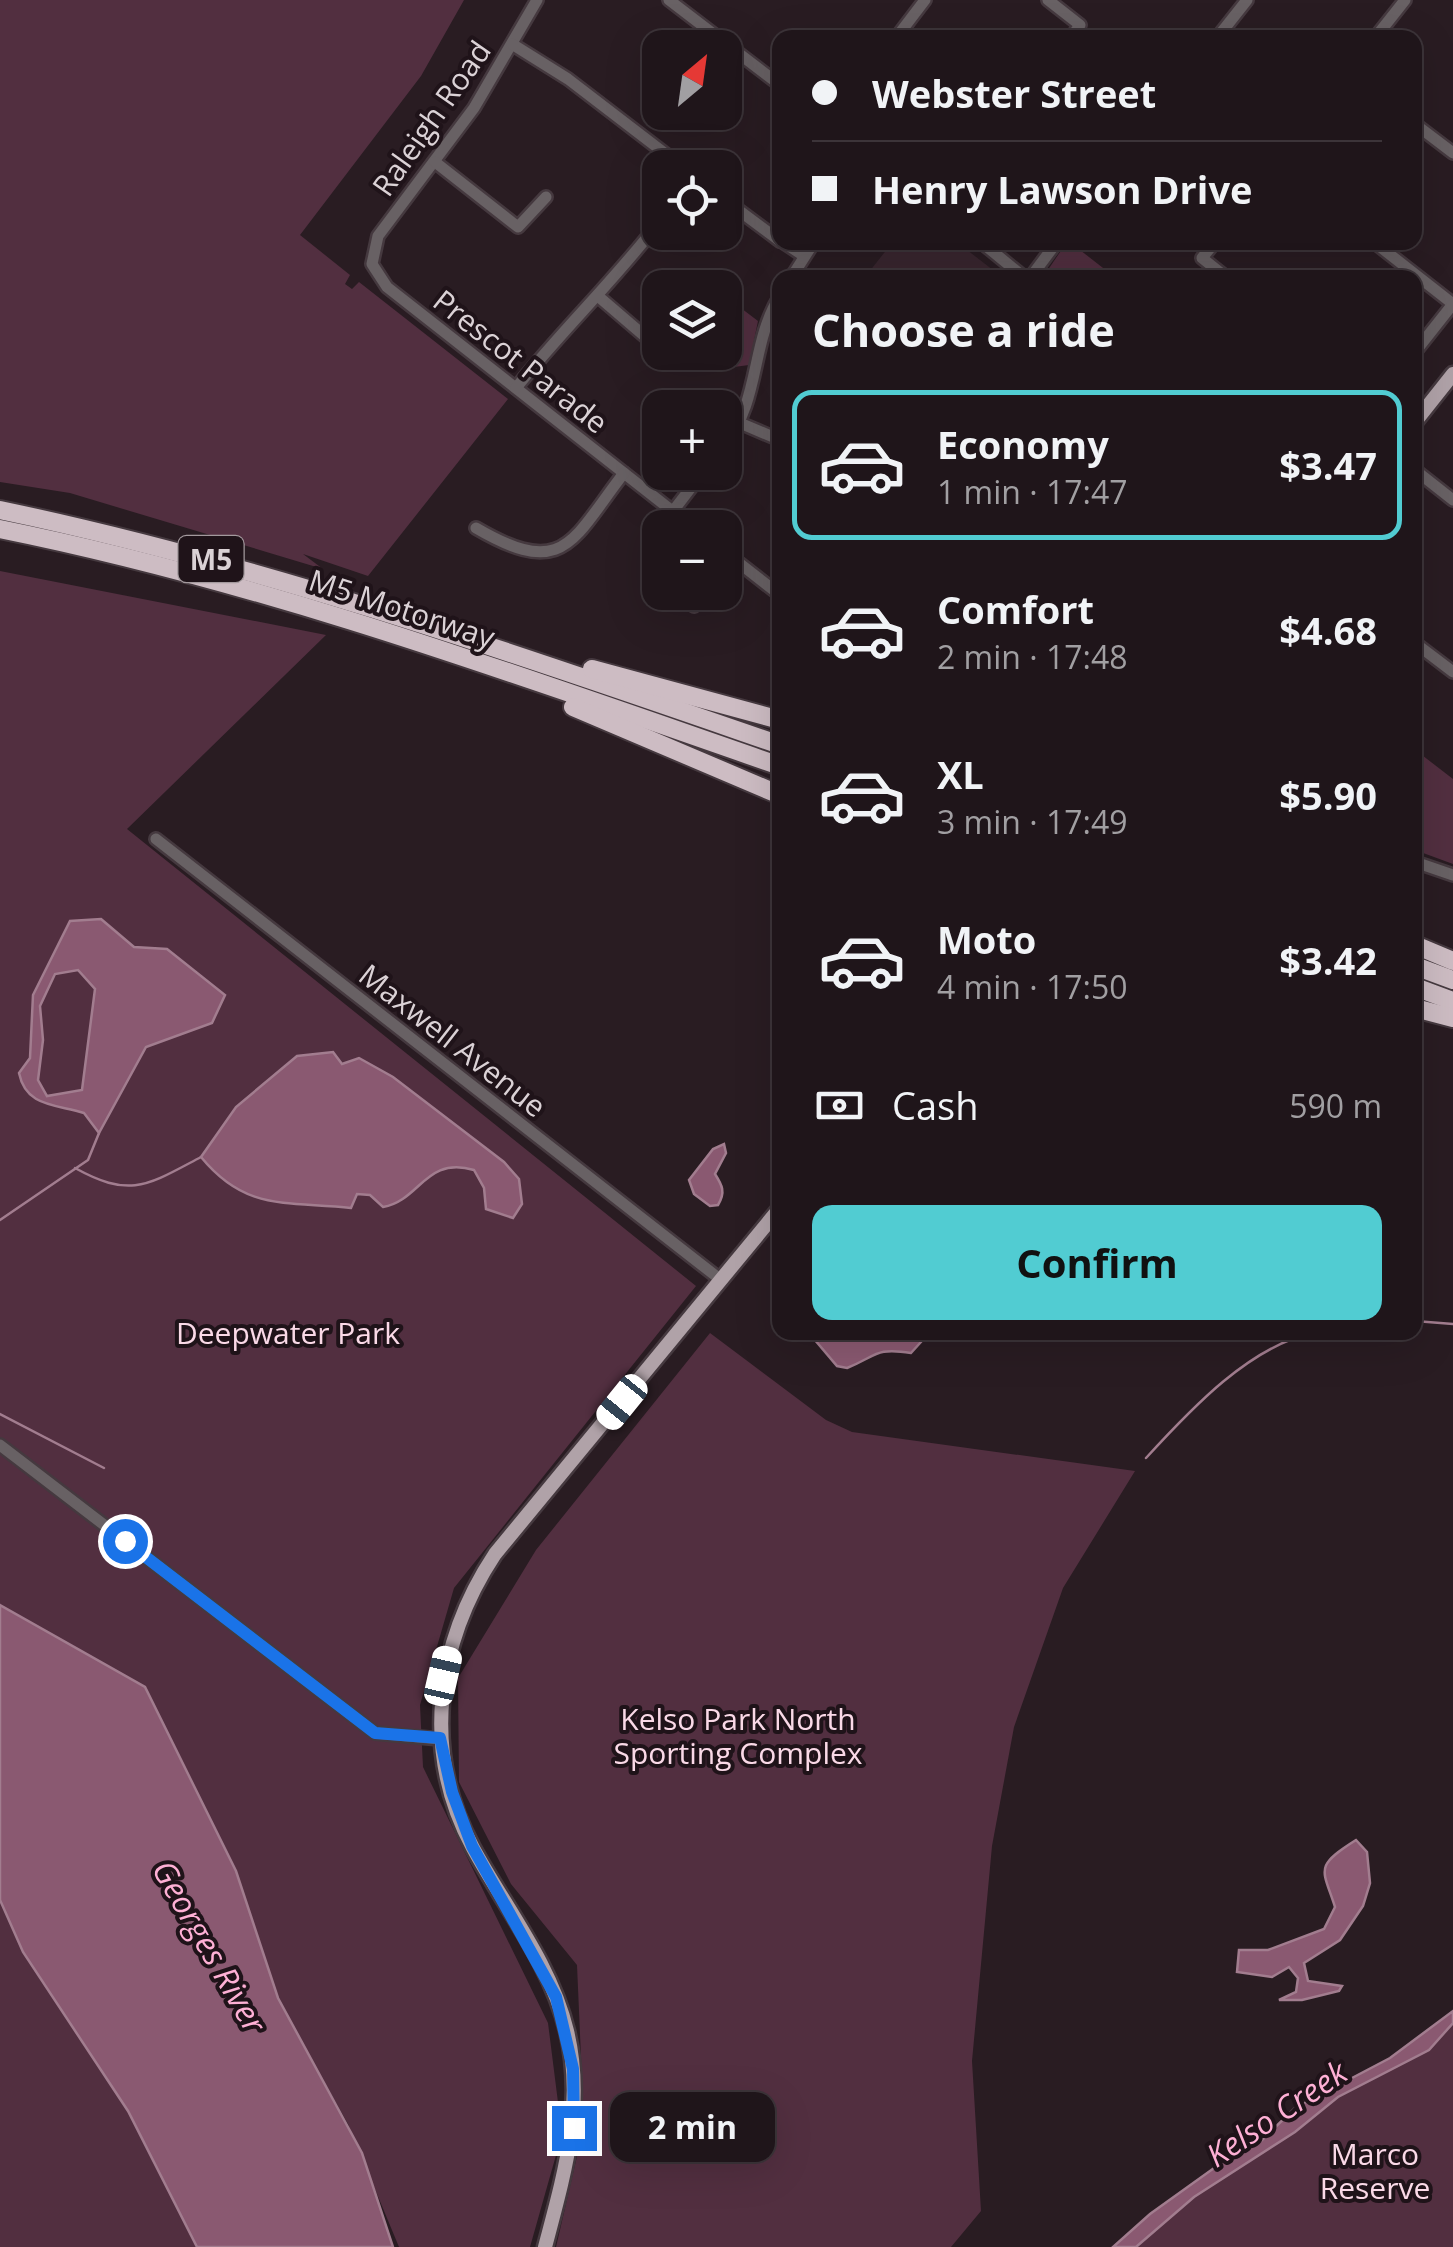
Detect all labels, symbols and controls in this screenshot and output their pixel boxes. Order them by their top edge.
north arrow [642,30,742,130]
map controls [642,30,742,610]
street label: Raleigh Road [362,32,500,204]
text: Webster Street [872,67,1156,119]
button: locate [642,150,742,250]
text: Henry Lawson Drive [872,163,1253,215]
button: layers [642,270,742,370]
street label: Prescot Parade [425,280,617,442]
text: Choose a ride [812,299,1115,360]
button: + [642,390,742,490]
text: Economy [937,418,1109,470]
icon: car [817,420,907,510]
text: $3.47 [1279,439,1377,491]
text: 1 min · 17:47 [937,470,1128,513]
button: − [642,510,742,610]
road number: M5 [178,536,244,582]
street label: M5 Motorway [304,559,501,658]
text: Comfort [937,583,1094,635]
icon: car [817,585,907,675]
text: $4.68 [1279,604,1377,656]
text: 2 min · 17:48 [937,635,1128,678]
text: XL [937,748,984,800]
icon: car [817,750,907,840]
text: $5.90 [1279,769,1377,821]
text: 3 min · 17:49 [937,800,1128,843]
text: Moto [937,913,1036,965]
icon: car [817,915,907,1005]
text: $3.42 [1279,934,1377,986]
street label: Maxwell Avenue [351,954,555,1126]
text: 4 min · 17:50 [937,965,1128,1008]
icon: cash [812,1078,867,1133]
text: Cash [892,1079,978,1131]
text: 590 m [1289,1084,1382,1127]
button: Confirm [812,1205,1382,1320]
park label: Deepwater Park [176,1312,400,1353]
car [591,1369,653,1435]
route start [103,1519,148,1564]
car [422,1643,464,1709]
park label: Kelso Park North Sporting Complex [613,1698,863,1773]
water label: Georges River [143,1852,277,2041]
water label: Kelso Creek [1197,2049,1356,2176]
callout: 2 min [609,2093,774,2163]
text: 2 min [648,2105,737,2148]
route end [552,2106,597,2151]
park label: Marco Reserve [1320,2133,1430,2208]

